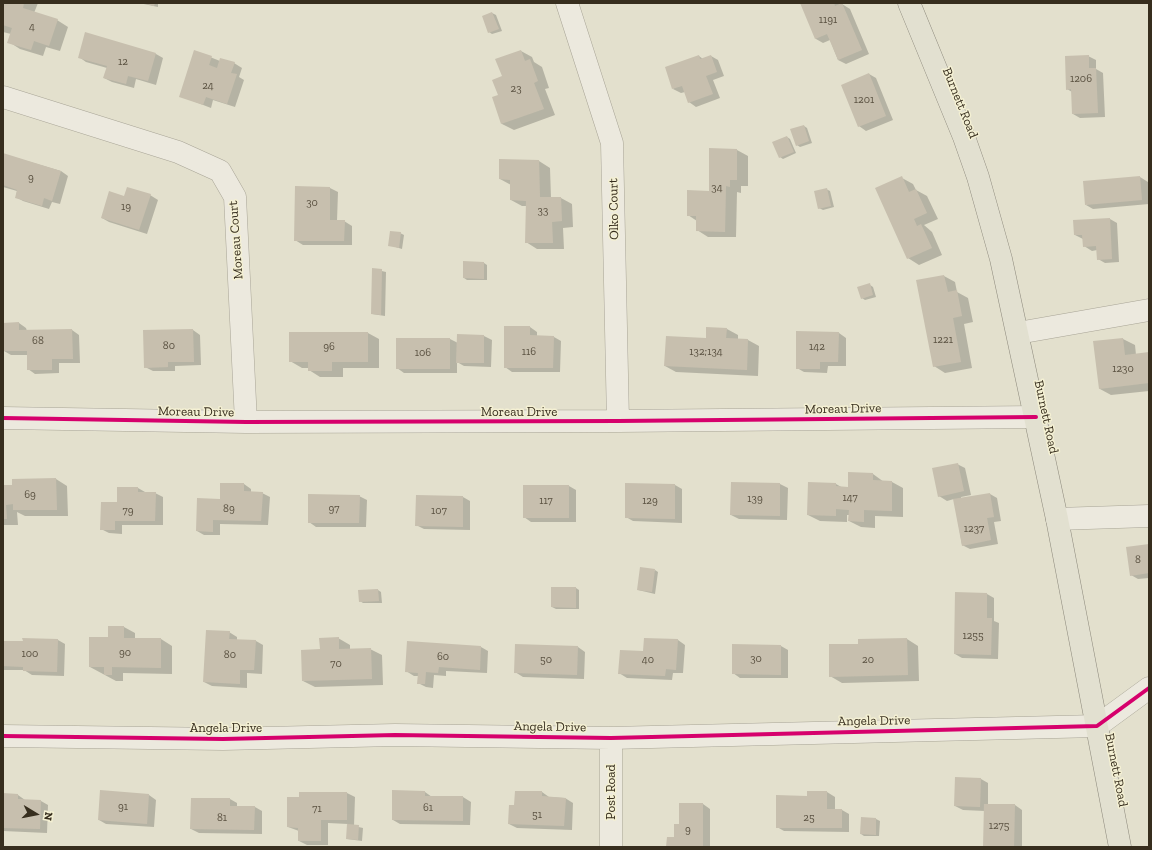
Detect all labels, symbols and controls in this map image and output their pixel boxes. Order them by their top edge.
house number: 1191 [819,13,837,27]
house number: 4 [29,20,35,34]
house number: 12 [118,55,128,69]
street label: Burnett Road [939,65,981,141]
house number: 1206 [1070,72,1092,86]
house number: 24 [202,79,214,93]
house number: 23 [510,82,522,96]
house number: 1201 [854,93,874,107]
house number: 9 [28,171,34,185]
street label: Olko Court [606,178,622,240]
house number: 34 [711,181,723,195]
house number: 30 [306,196,318,210]
house number: 19 [121,200,131,214]
street label: Moreau Court [225,200,247,280]
house number: 33 [538,204,548,218]
house number: 1221 [933,333,953,347]
house number: 68 [32,334,44,348]
house number: 80 [163,339,175,353]
house number: 96 [323,340,335,354]
house number: 142 [809,340,825,354]
house number: 116 [522,345,536,359]
house number: 132;134 [689,345,723,359]
house number: 106 [415,346,431,360]
house number: 1230 [1112,362,1134,376]
street label: Burnett Road [1031,379,1061,455]
street label: Moreau Drive [805,401,881,417]
street label: Moreau Drive [158,404,234,420]
street label: Moreau Drive [481,404,557,420]
house number: 69 [24,488,36,502]
house number: 147 [842,491,858,505]
house number: 139 [747,492,763,506]
house number: 117 [539,494,553,508]
house number: 129 [642,494,658,508]
house number: 89 [223,502,235,516]
house number: 97 [328,502,340,516]
house number: 79 [122,504,134,518]
house number: 107 [431,504,447,518]
house number: 1237 [964,522,984,536]
house number: 8 [1135,553,1141,567]
house number: 1255 [962,629,984,643]
house number: 90 [119,646,131,660]
house number: 100 [22,647,38,661]
house number: 80 [224,648,236,662]
house number: 60 [437,650,449,664]
house number: 30 [750,652,762,666]
house number: 50 [540,653,552,667]
house number: 40 [642,653,654,667]
house number: 20 [862,653,874,667]
house number: 70 [330,657,342,671]
street label: Angela Drive [838,713,910,729]
street label: Angela Drive [514,719,586,735]
street label: Angela Drive [190,720,262,736]
street label: Burnett Road [1101,732,1131,808]
street label: Post Road [603,764,619,820]
north arrow [16,794,56,834]
house number: 91 [118,800,128,814]
house number: 61 [423,801,433,815]
house number: 71 [312,802,322,816]
house number: 51 [532,808,542,822]
text: N [41,811,55,821]
house number: 81 [217,811,227,825]
house number: 25 [803,811,815,825]
house number: 1275 [989,819,1009,833]
house number: 9 [685,823,691,837]

